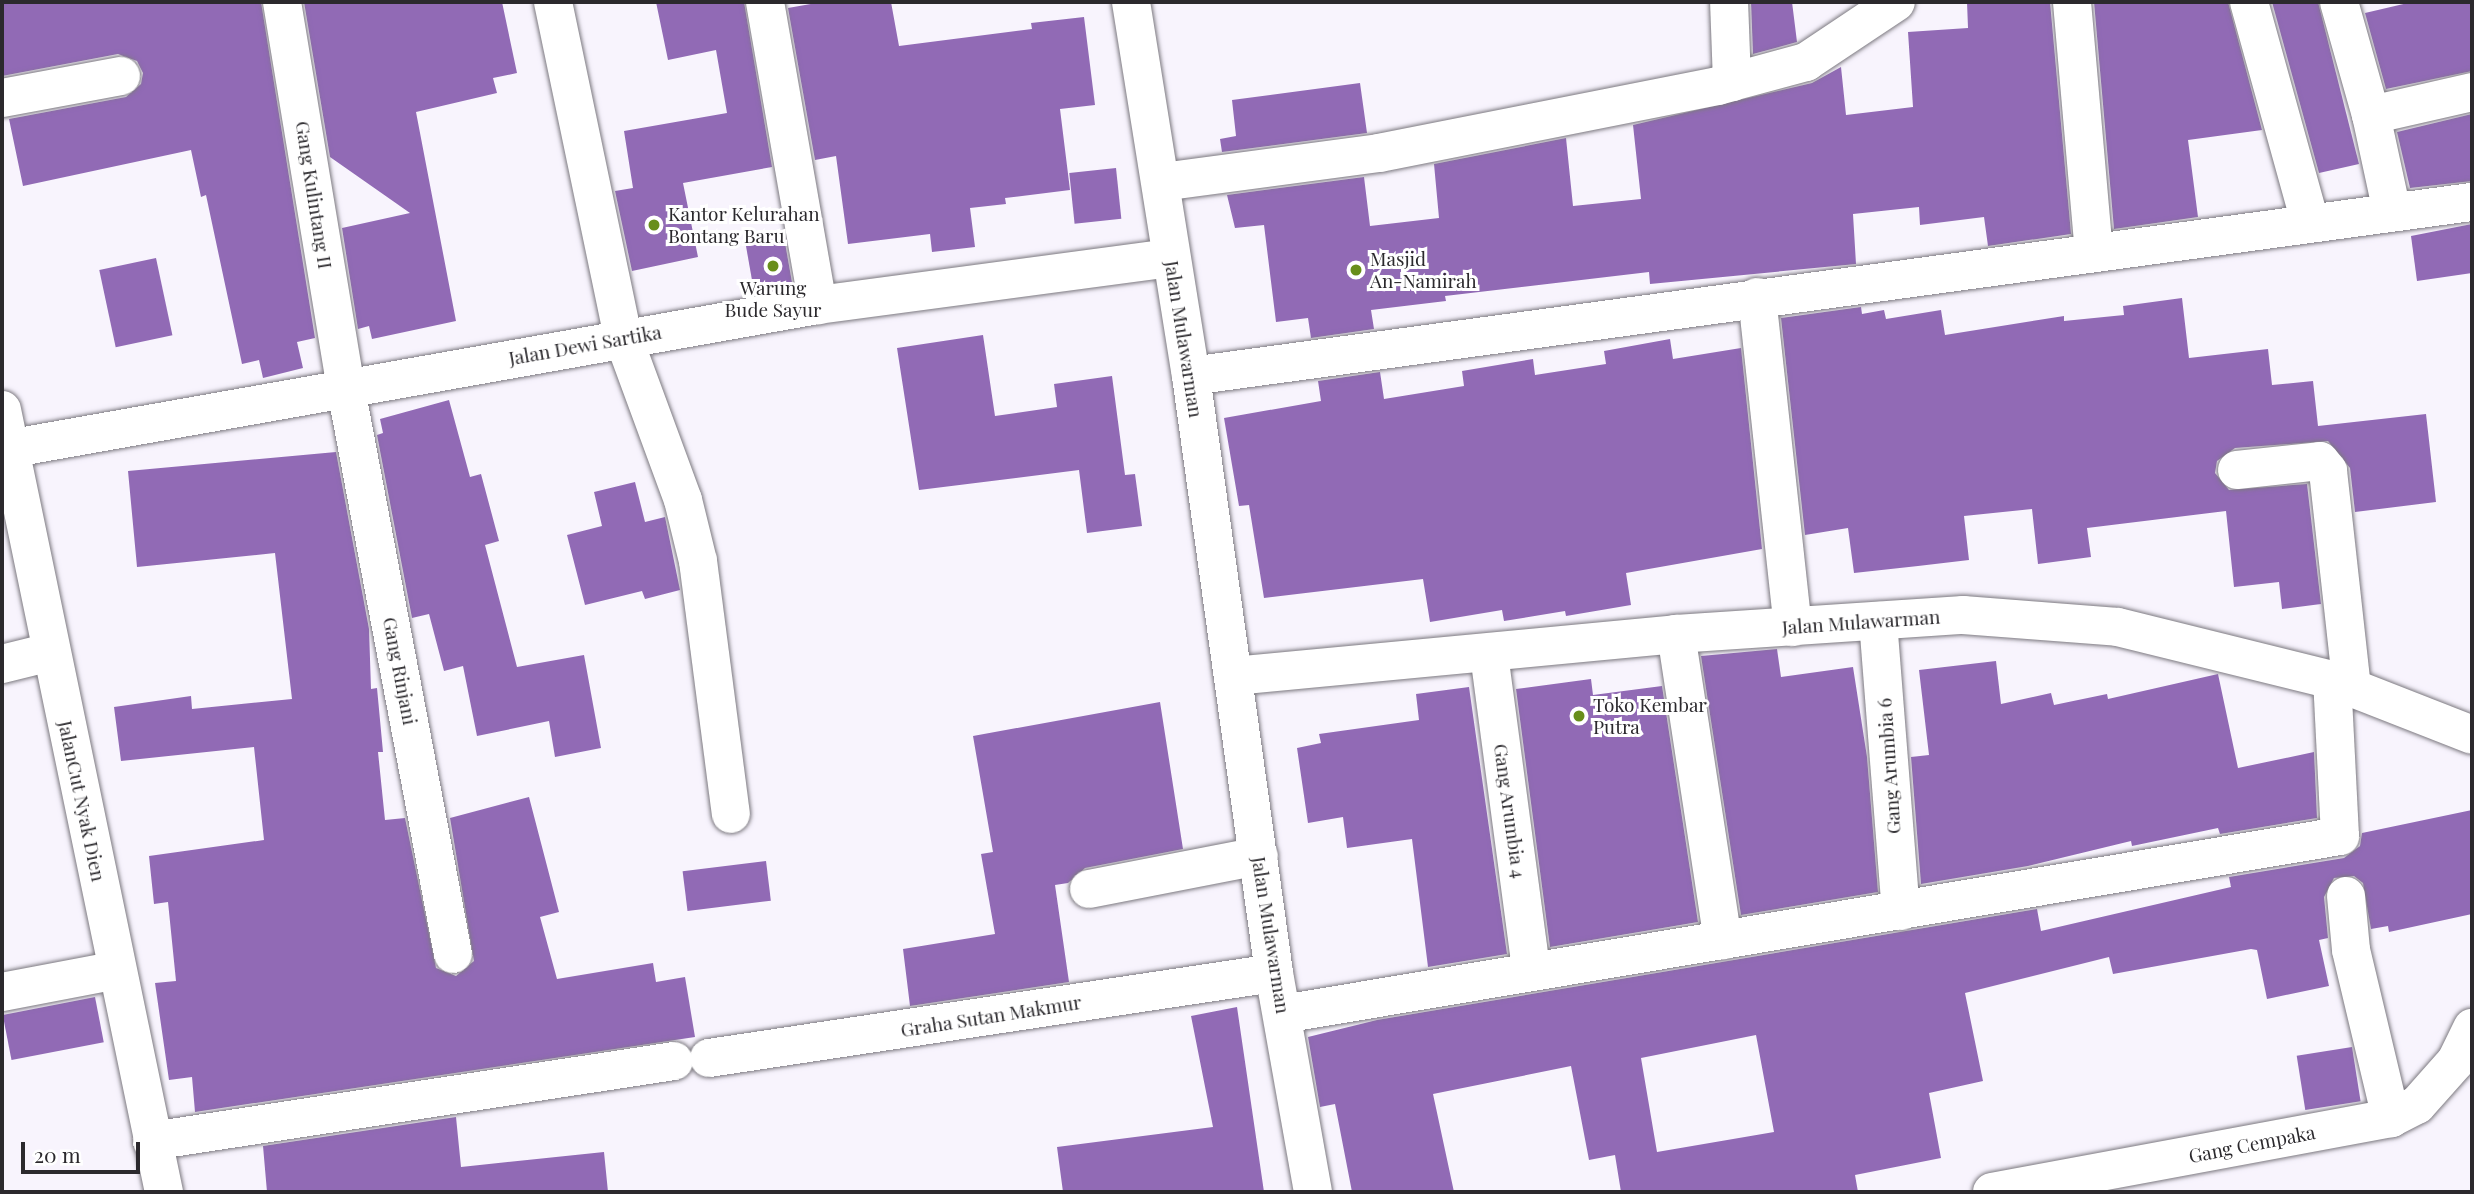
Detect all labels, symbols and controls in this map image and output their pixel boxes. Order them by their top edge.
street label: Gang Kulintang II [291,119,337,271]
place label: Kantor Kelurahan Bontang Baru [668,203,820,247]
marker: Kantor Kelurahan Bontang Baru [646,217,662,233]
place label: Masjid An-Namirah [1370,248,1477,292]
marker: Warung Bude Sayur [765,258,781,274]
street label: Jalan Mulawarman [1160,259,1208,419]
marker: Masjid An-Namirah [1348,262,1364,278]
place label: Warung Bude Sayur [725,277,821,321]
street label: Jalan Dewi Sartika [507,320,663,370]
street label: Jalan Mulawarman [1781,605,1941,639]
street label: Gang Rinjani [378,615,422,727]
place label: Toko Kembar Putra [1593,694,1707,738]
street label: Gang Arumbia 6 [1873,697,1905,835]
marker: Toko Kembar Putra [1571,708,1587,724]
street label: JalanCut Nyak Dien [54,718,110,884]
street label: Gang Arumbia 4 [1489,742,1531,880]
street label: Jalan Mulawarman [1247,855,1295,1015]
street label: Graha Sutan Makmur [899,990,1083,1042]
street label: Gang Cempaka [2187,1121,2317,1167]
scale bar [24,1128,144,1172]
text: 20 m [34,1140,81,1168]

